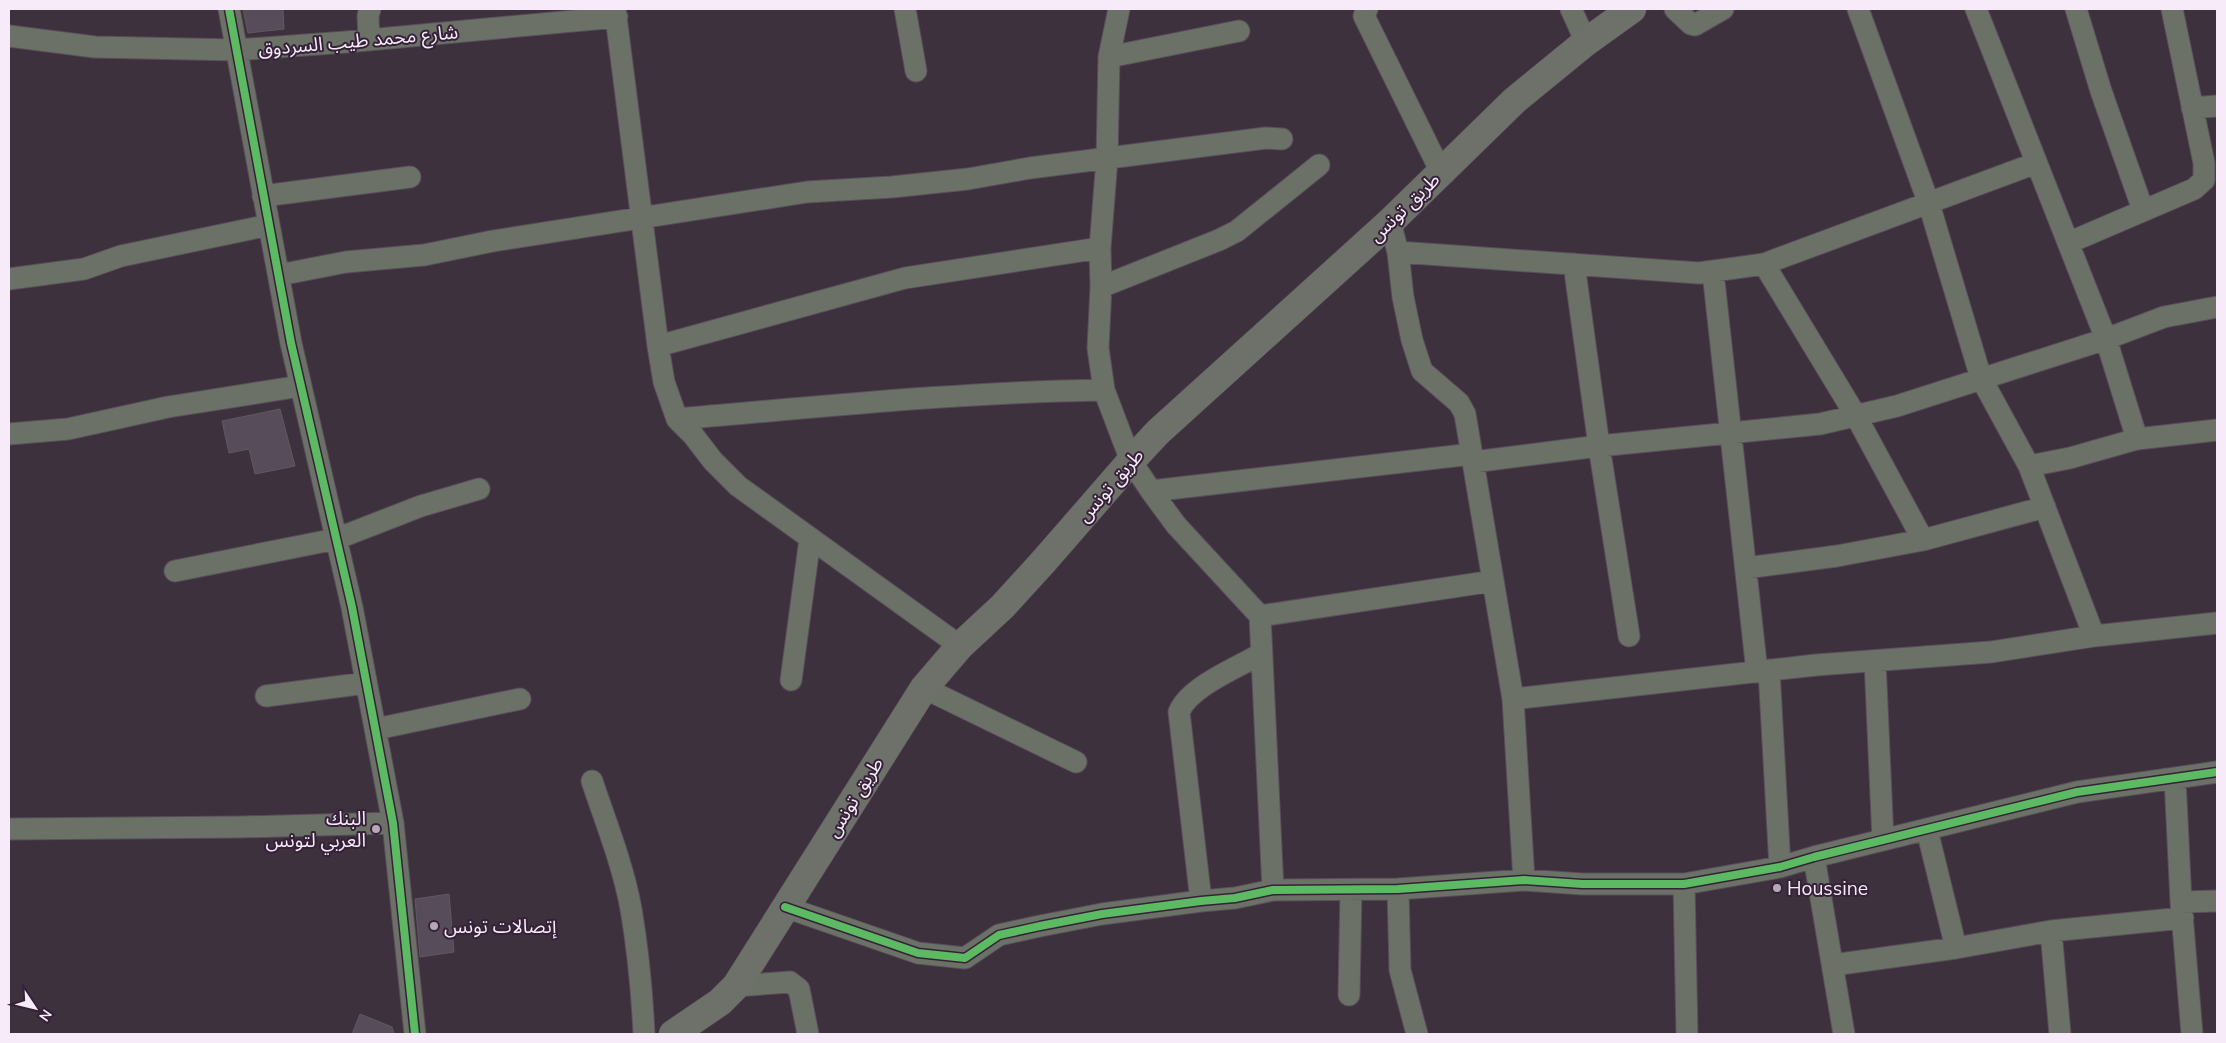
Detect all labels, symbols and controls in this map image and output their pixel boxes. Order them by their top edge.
street label: شارع محمد طيب السردوق [257,19,459,63]
street label: طريق تونس [1363,167,1445,247]
street label: طريق تونس [1072,443,1149,527]
street label: طريق تونس [820,753,888,841]
place label: البنك العربي لتونس [265,806,366,855]
marker: البنك العربي لتونس [370,823,382,835]
place label: Houssine [1787,876,1868,900]
marker: Houssine [1771,882,1783,894]
place label: إتصالات تونس [444,914,557,939]
marker: إتصالات تونس [428,920,440,932]
north arrow [10,983,60,1033]
text: N [35,1006,56,1025]

